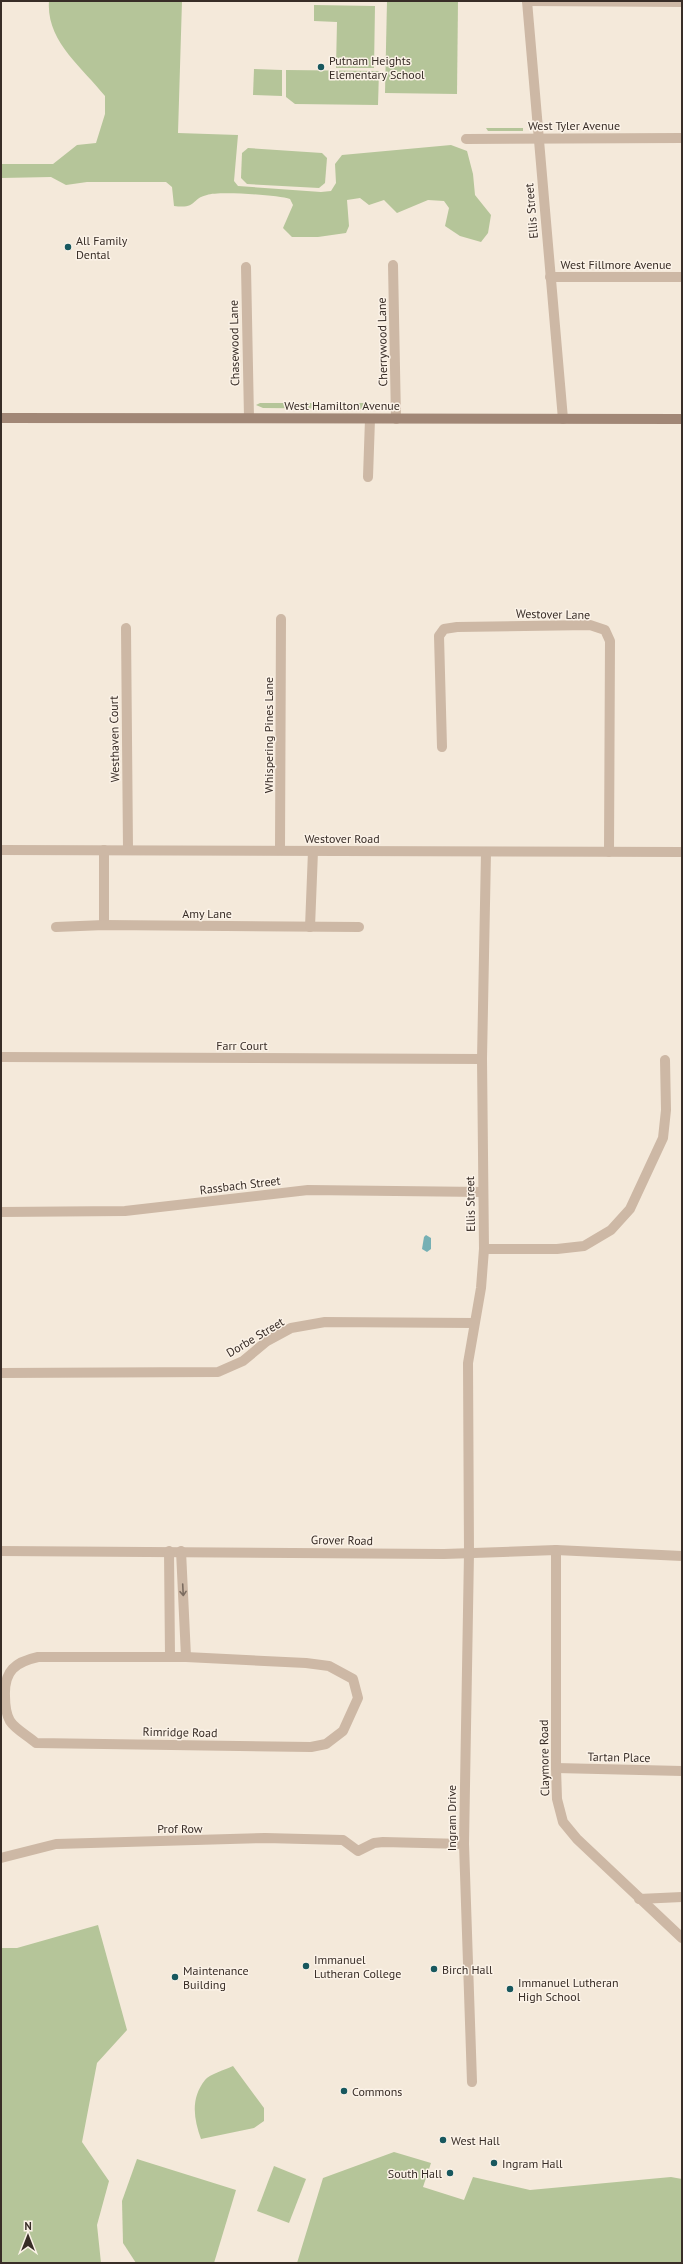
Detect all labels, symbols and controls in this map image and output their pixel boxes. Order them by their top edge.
place label: Putnam Heights Elementary School [329,53,425,82]
marker: Putnam Heights Elementary School [316,62,326,72]
street label: West Tyler Avenue [528,118,620,133]
street label: Ellis Street [521,183,541,239]
place label: All Family Dental [76,233,128,262]
marker: All Family Dental [63,242,73,252]
street label: West Fillmore Avenue [561,257,671,272]
street label: Cherrywood Lane [374,297,390,387]
street label: Chasewood Lane [226,300,242,386]
street label: West Hamilton Avenue [284,398,400,413]
street label: Westover Lane [516,606,590,622]
street label: Whispering Pines Lane [261,677,276,793]
street label: Westhaven Court [106,696,122,782]
street label: Westover Road [304,831,380,846]
street label: Amy Lane [182,906,232,921]
street label: Farr Court [216,1038,268,1053]
street label: Rassbach Street [199,1173,281,1197]
street label: Ellis Street [462,1176,478,1232]
street label: Dorbe Street [223,1314,287,1360]
street label: Grover Road [311,1532,373,1548]
one-way arrow [179,1583,187,1596]
street label: Claymore Road [536,1719,552,1797]
street label: Rimridge Road [142,1724,218,1740]
street label: Tartan Place [587,1749,651,1765]
street label: Ingram Drive [444,1785,459,1851]
street label: Prof Row [157,1821,203,1836]
place label: Immanuel Lutheran College [314,1952,401,1981]
marker: Immanuel Lutheran College [301,1961,311,1971]
place label: Birch Hall [442,1962,493,1977]
place label: Maintenance Building [183,1963,249,1992]
marker: Birch Hall [429,1964,439,1974]
marker: Maintenance Building [170,1972,180,1982]
place label: Immanuel Lutheran High School [518,1975,619,2004]
marker: Immanuel Lutheran High School [505,1984,515,1994]
place label: Commons [352,2084,402,2099]
marker: Commons [339,2086,349,2096]
place label: West Hall [451,2133,500,2148]
marker: West Hall [438,2135,448,2145]
place label: Ingram Hall [502,2156,563,2171]
marker: Ingram Hall [489,2158,499,2168]
place label: South Hall [388,2166,442,2181]
marker: South Hall [445,2168,455,2178]
north arrow [8,2216,48,2256]
text: N [24,2219,32,2233]

